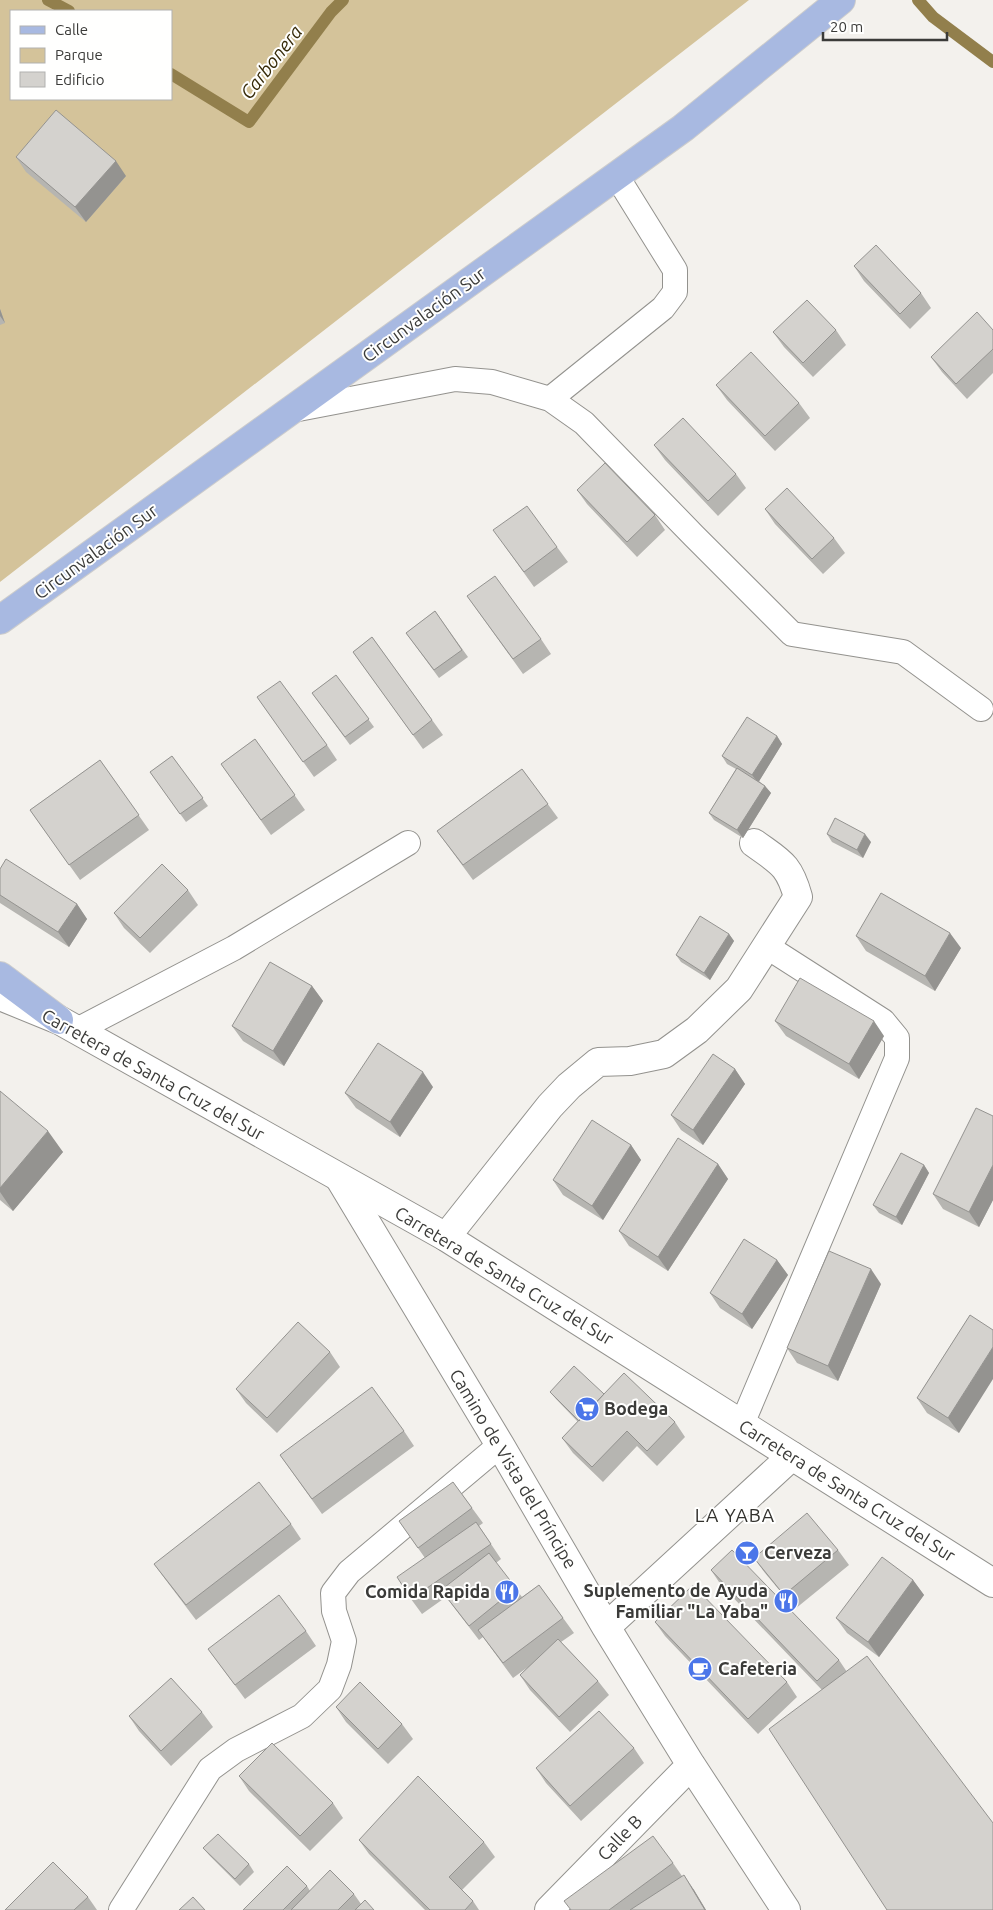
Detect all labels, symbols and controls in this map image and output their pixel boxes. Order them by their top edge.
legend [10,10,172,100]
scale bar [823,10,947,42]
text: 20 m [830,18,863,35]
text: Calle [55,21,88,38]
water label: Carbonera [236,21,306,103]
text: Parque [55,46,103,63]
text: Edificio [55,71,104,88]
street label: Circunvalación Sur [358,263,489,366]
street label: Circunvalación Sur [30,500,161,603]
street label: Carretera de Santa Cruz del Sur [39,1004,268,1144]
street label: Carretera de Santa Cruz del Sur [392,1202,618,1349]
street label: Camino de Vista del Príncipe [446,1365,581,1572]
supermarket icon: Bodega [574,1396,600,1422]
place label: Bodega [604,1398,668,1418]
street label: Carretera de Santa Cruz del Sur [736,1415,960,1565]
district label: LA YABA [695,1504,775,1526]
bar icon: Cerveza [734,1540,760,1566]
place label: Cerveza [764,1542,832,1562]
restaurant icon: Comida Rapida [494,1579,520,1605]
place label: Suplemento de Ayuda Familiar "La Yaba" [583,1580,768,1621]
place label: Comida Rapida [365,1581,490,1601]
restaurant icon: Suplemento de Ayuda Familiar "La Yaba" [773,1588,799,1614]
cafe icon: Cafeteria [687,1656,713,1682]
place label: Cafeteria [718,1658,797,1678]
street label: Calle B [593,1810,646,1864]

